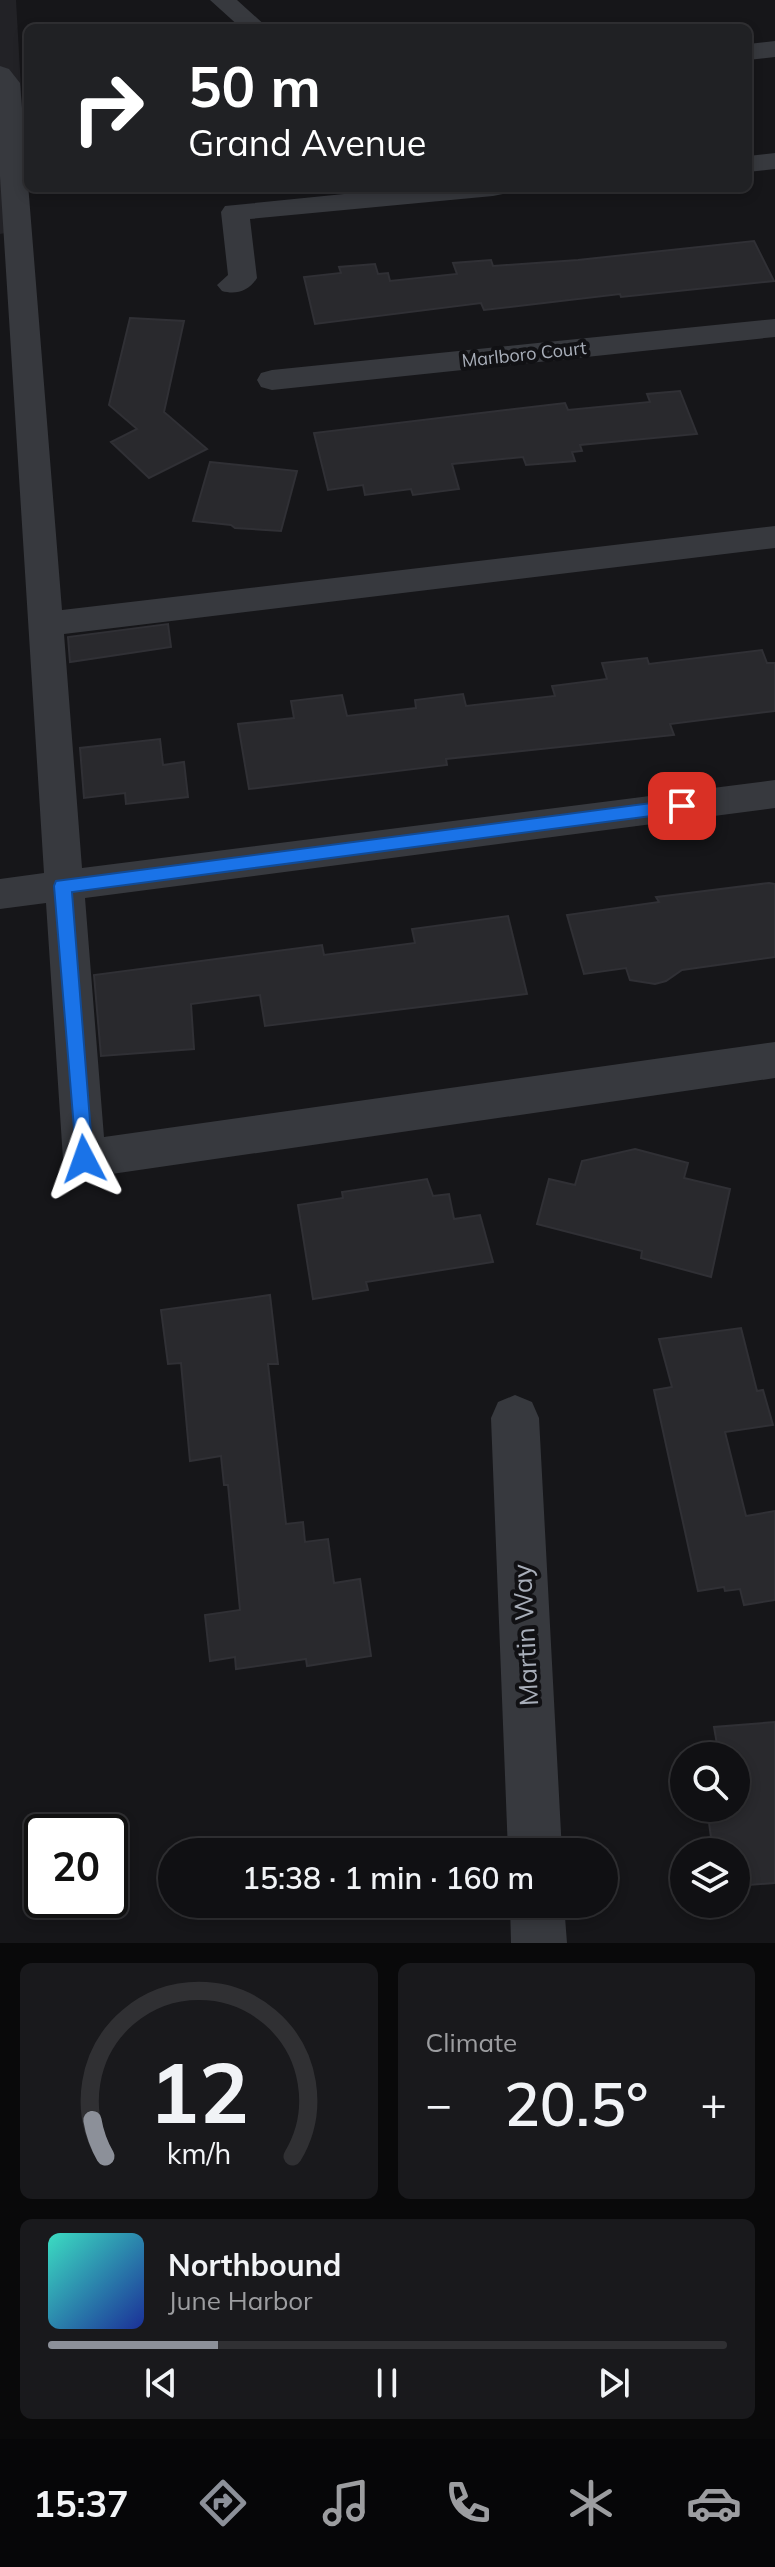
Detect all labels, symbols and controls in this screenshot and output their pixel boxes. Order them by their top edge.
text: 50 m [188,51,321,121]
icon: right [56,56,160,160]
text: Grand Avenue [188,120,426,165]
street label: Marlboro Court [461,336,587,372]
pin [648,772,716,840]
icon: arrive [660,784,704,828]
position arrow [42,1117,126,1201]
street label: Martin Way [505,1563,545,1707]
map controls [670,1742,750,1918]
button: search [670,1742,750,1822]
speed limit sign: 20 [24,1814,128,1918]
button: layers [670,1838,750,1918]
text: 15:38 · 1 min · 160 m [242,1859,534,1897]
text: Climate [426,2026,517,2059]
text: 12 [149,2039,249,2144]
text: 20.5° [504,2066,649,2141]
text: − [426,2076,452,2131]
text: + [701,2076,727,2131]
text: km/h [166,2135,231,2171]
text: Northbound [168,2246,341,2284]
text: June Harbor [168,2284,313,2317]
icon: previous [139,2361,183,2405]
icon: pause [365,2361,409,2405]
icon: next [592,2361,636,2405]
icon: directions [195,2475,251,2531]
icon: music [318,2475,374,2531]
icon: phone [440,2475,496,2531]
icon: climate [563,2475,619,2531]
icon: car [686,2475,742,2531]
text: 15:37 [33,2481,129,2526]

